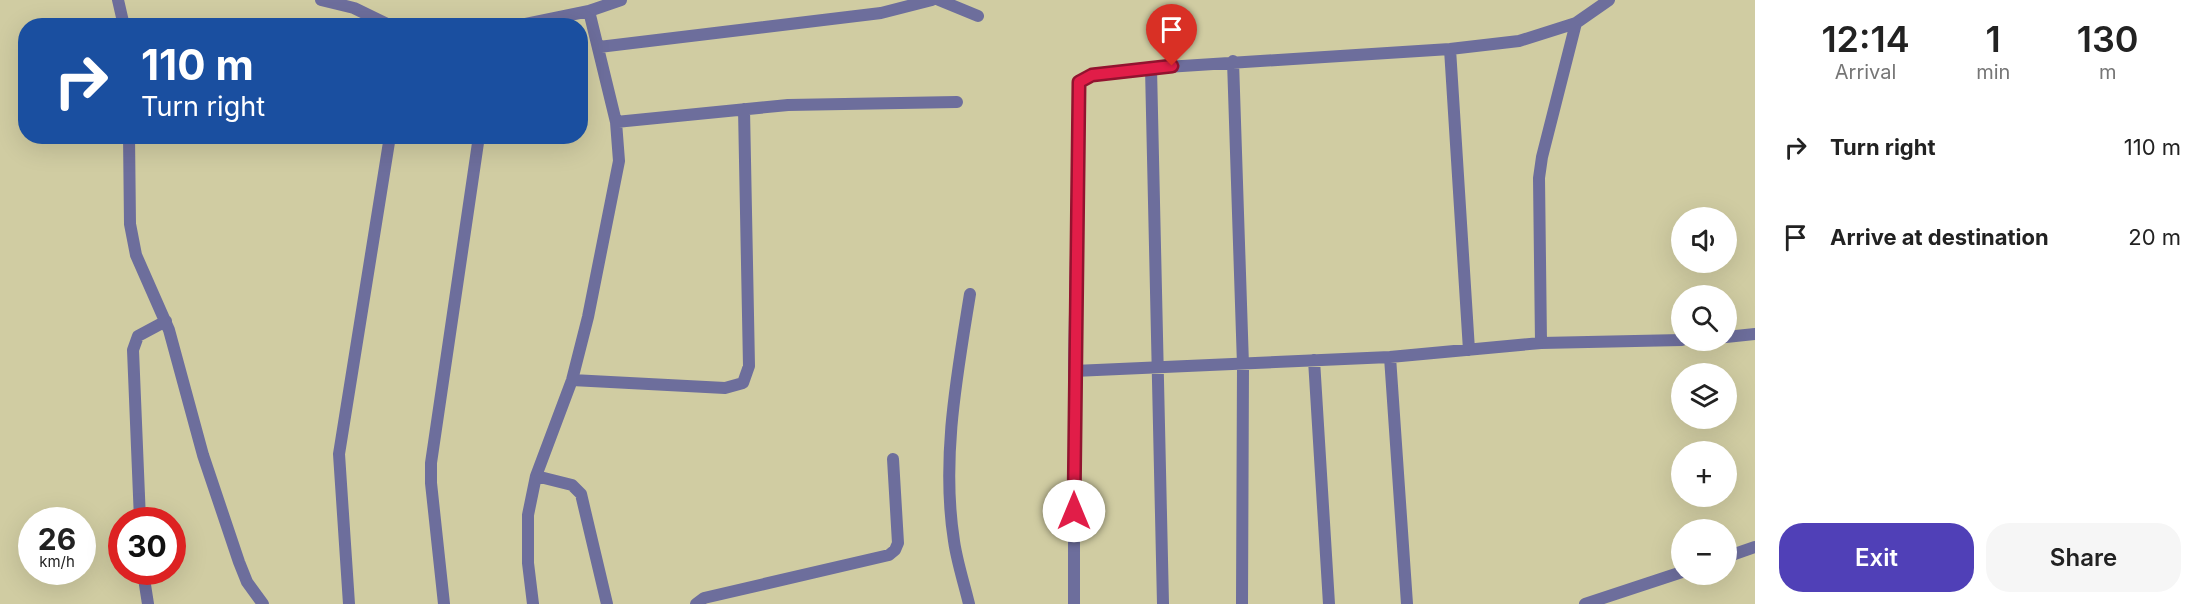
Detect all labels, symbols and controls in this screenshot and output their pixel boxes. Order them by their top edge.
pin [1146,4,1197,66]
icon: arrive [1155,13,1188,46]
text: 12:14 [1821,17,1910,61]
text: 1 [1986,17,2001,61]
text: 130 [2077,17,2139,61]
text: 110 m [141,39,254,90]
icon: right [42,42,120,120]
text: Arrival [1835,60,1896,84]
text: min [1976,60,2010,84]
text: m [2099,60,2116,84]
text: Turn right [141,90,265,123]
icon: right [1779,131,1812,164]
text: Turn right [1830,134,1936,160]
text: 110 m [2124,134,2181,160]
map controls [1671,207,1737,585]
button: sound [1671,207,1737,273]
icon: arrive [1779,221,1812,254]
text: Arrive at destination [1830,224,2049,250]
text: 20 m [2128,224,2181,250]
button: search [1671,285,1737,351]
button: layers [1671,363,1737,429]
button: + [1671,441,1737,507]
position arrow [1042,479,1106,543]
speed limit sign: 30 [108,507,186,585]
button: − [1671,519,1737,585]
text: 26 [38,521,76,557]
button: Exit [1779,523,1974,592]
button: Share [1986,523,2181,592]
text: km/h [39,552,75,571]

